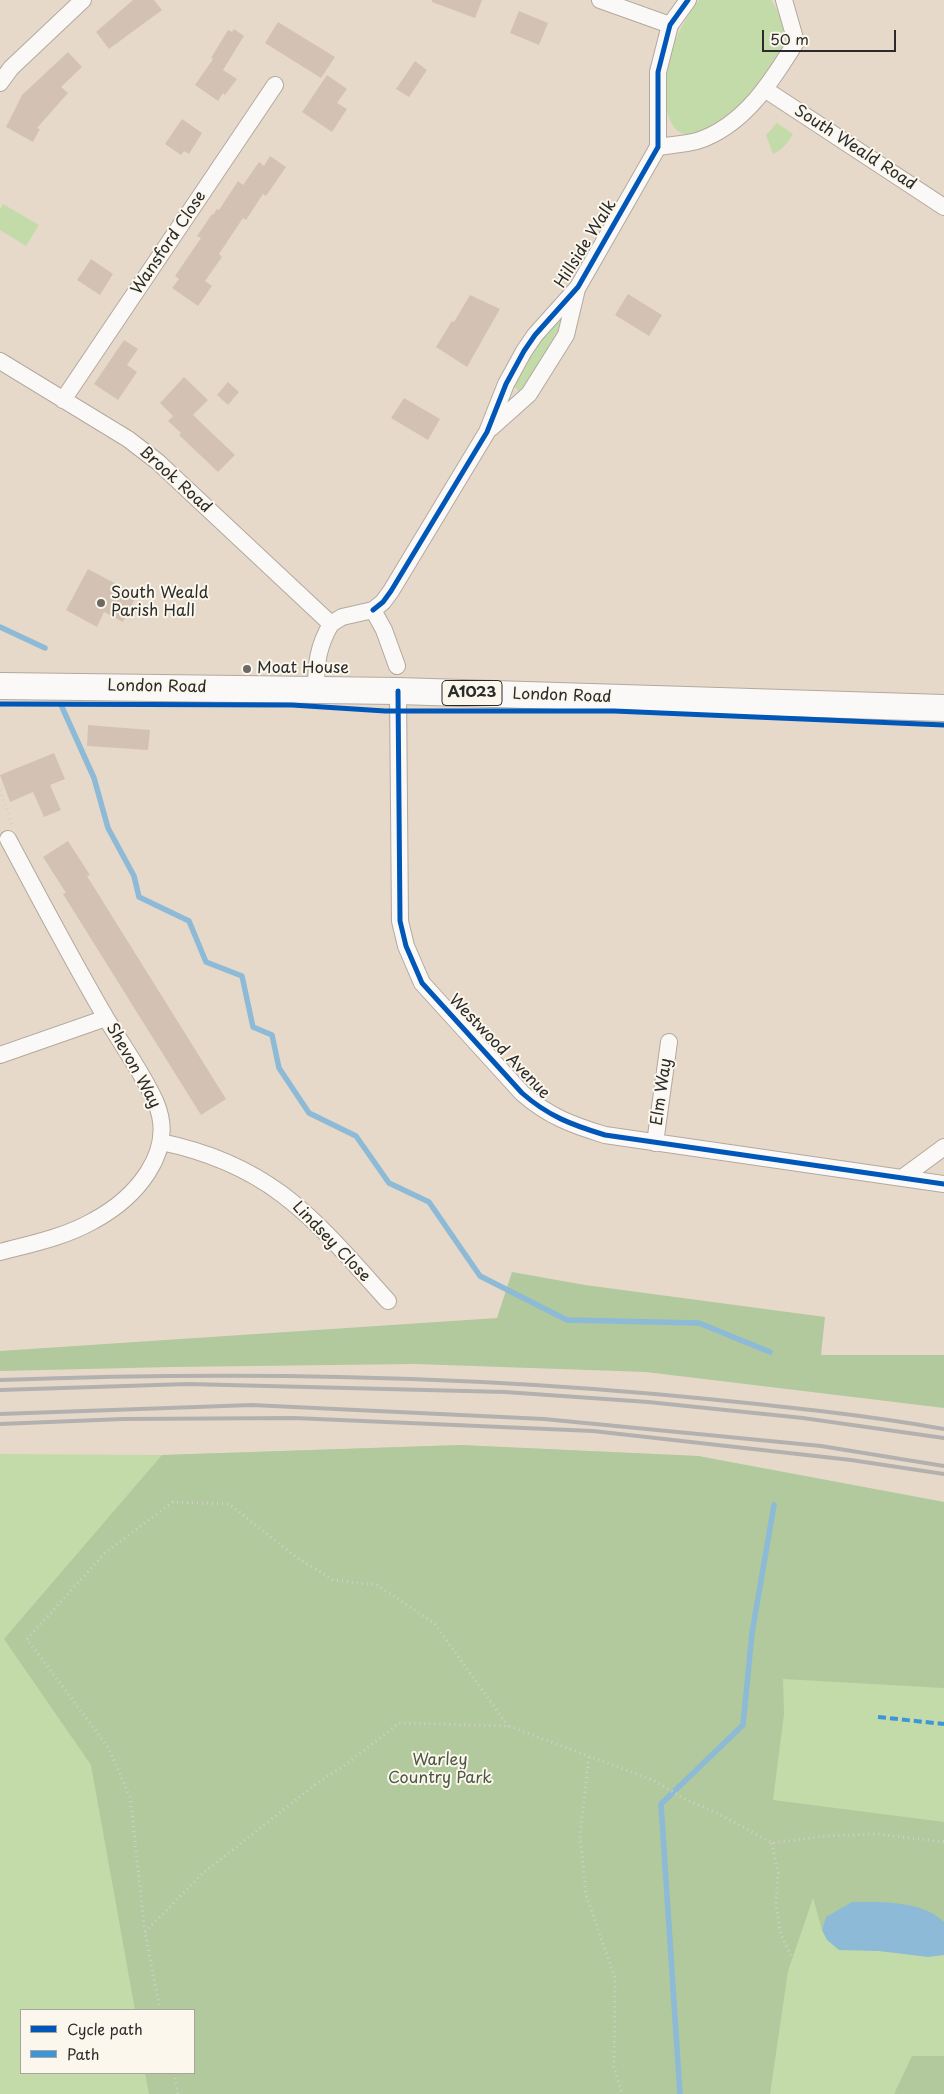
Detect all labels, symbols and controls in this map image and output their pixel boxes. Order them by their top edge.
scale bar [764,20,898,52]
text: 50 m [770,27,809,50]
street label: South Weald Road [791,101,919,195]
street label: Wansford Close [127,188,211,298]
street label: Hillside Walk [551,196,621,292]
street label: Brook Road [135,443,215,517]
place label: South Weald Parish Hall [111,584,208,622]
marker: South Weald Parish Hall [95,597,107,609]
place label: Moat House [257,659,349,679]
marker: Moat House [241,663,253,675]
street label: London Road [107,677,207,697]
road number: A1023 [442,680,502,706]
street label: London Road [512,685,612,707]
street label: Westwood Avenue [444,991,554,1103]
street label: Shevon Way [102,1020,164,1112]
street label: Elm Way [648,1057,676,1127]
street label: Lindsey Close [288,1198,374,1286]
park label: Warley Country Park [388,1751,492,1789]
legend [20,2009,195,2074]
text: Cycle path [67,2017,143,2040]
text: Path [67,2042,99,2065]

